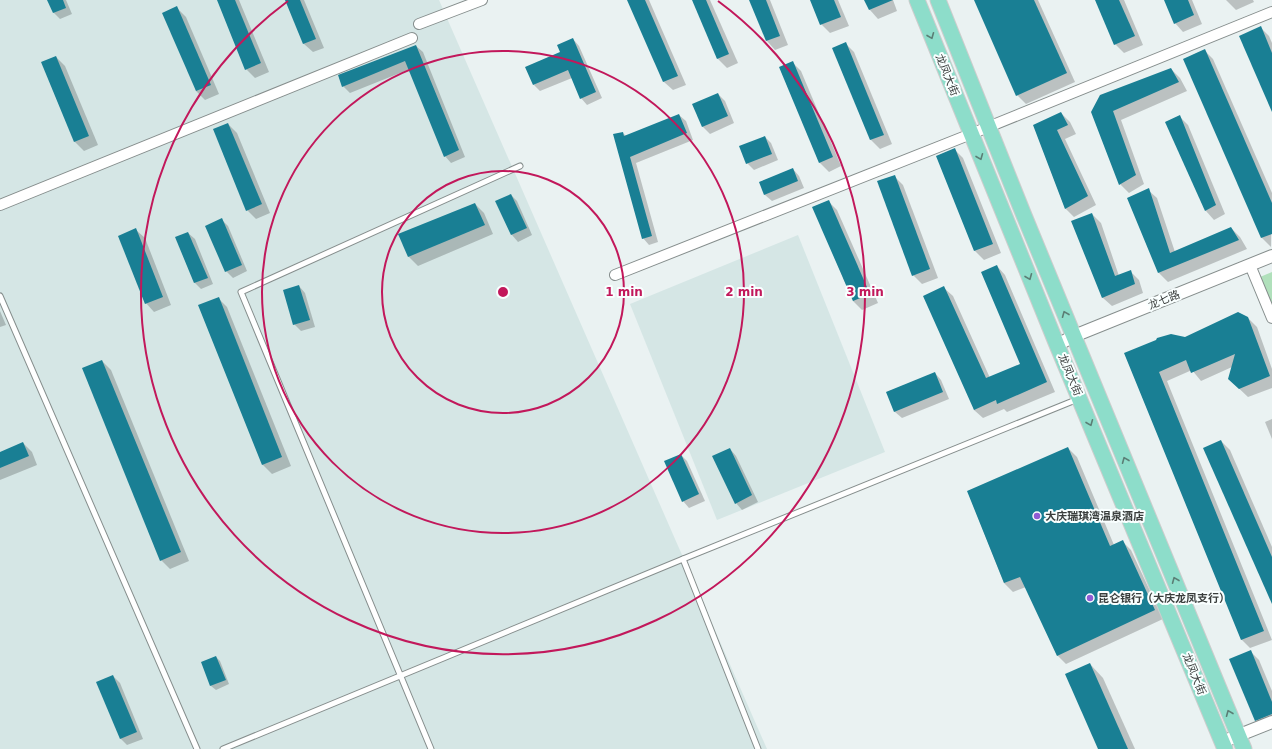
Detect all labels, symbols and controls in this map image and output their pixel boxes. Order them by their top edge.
one-way arrow [927,33,935,40]
street label: 龙凤大街 [933,52,961,98]
one-way arrow [976,153,984,160]
one-way arrow [1025,273,1033,280]
centre of rings [496,285,510,299]
text: 1 min [605,285,643,299]
text: 2 min [725,285,763,299]
text: 3 min [846,285,884,299]
street label: 龙七路 [1146,288,1182,312]
one-way arrow [1061,310,1069,317]
street label: 龙凤大街 [1055,352,1085,398]
one-way arrow [1085,420,1093,427]
one-way arrow [1122,456,1130,464]
place label: 大庆瑞琪湾温泉酒店 [1045,510,1144,523]
marker: 大庆瑞琪湾温泉酒店 [1032,511,1042,521]
one-way arrow [1171,576,1179,583]
place label: 昆仑银行（大庆龙凤支行） [1098,592,1230,605]
marker: 昆仑银行（大庆龙凤支行） [1085,593,1095,603]
street label: 龙凤大街 [1180,651,1208,697]
one-way arrow [1226,709,1234,716]

